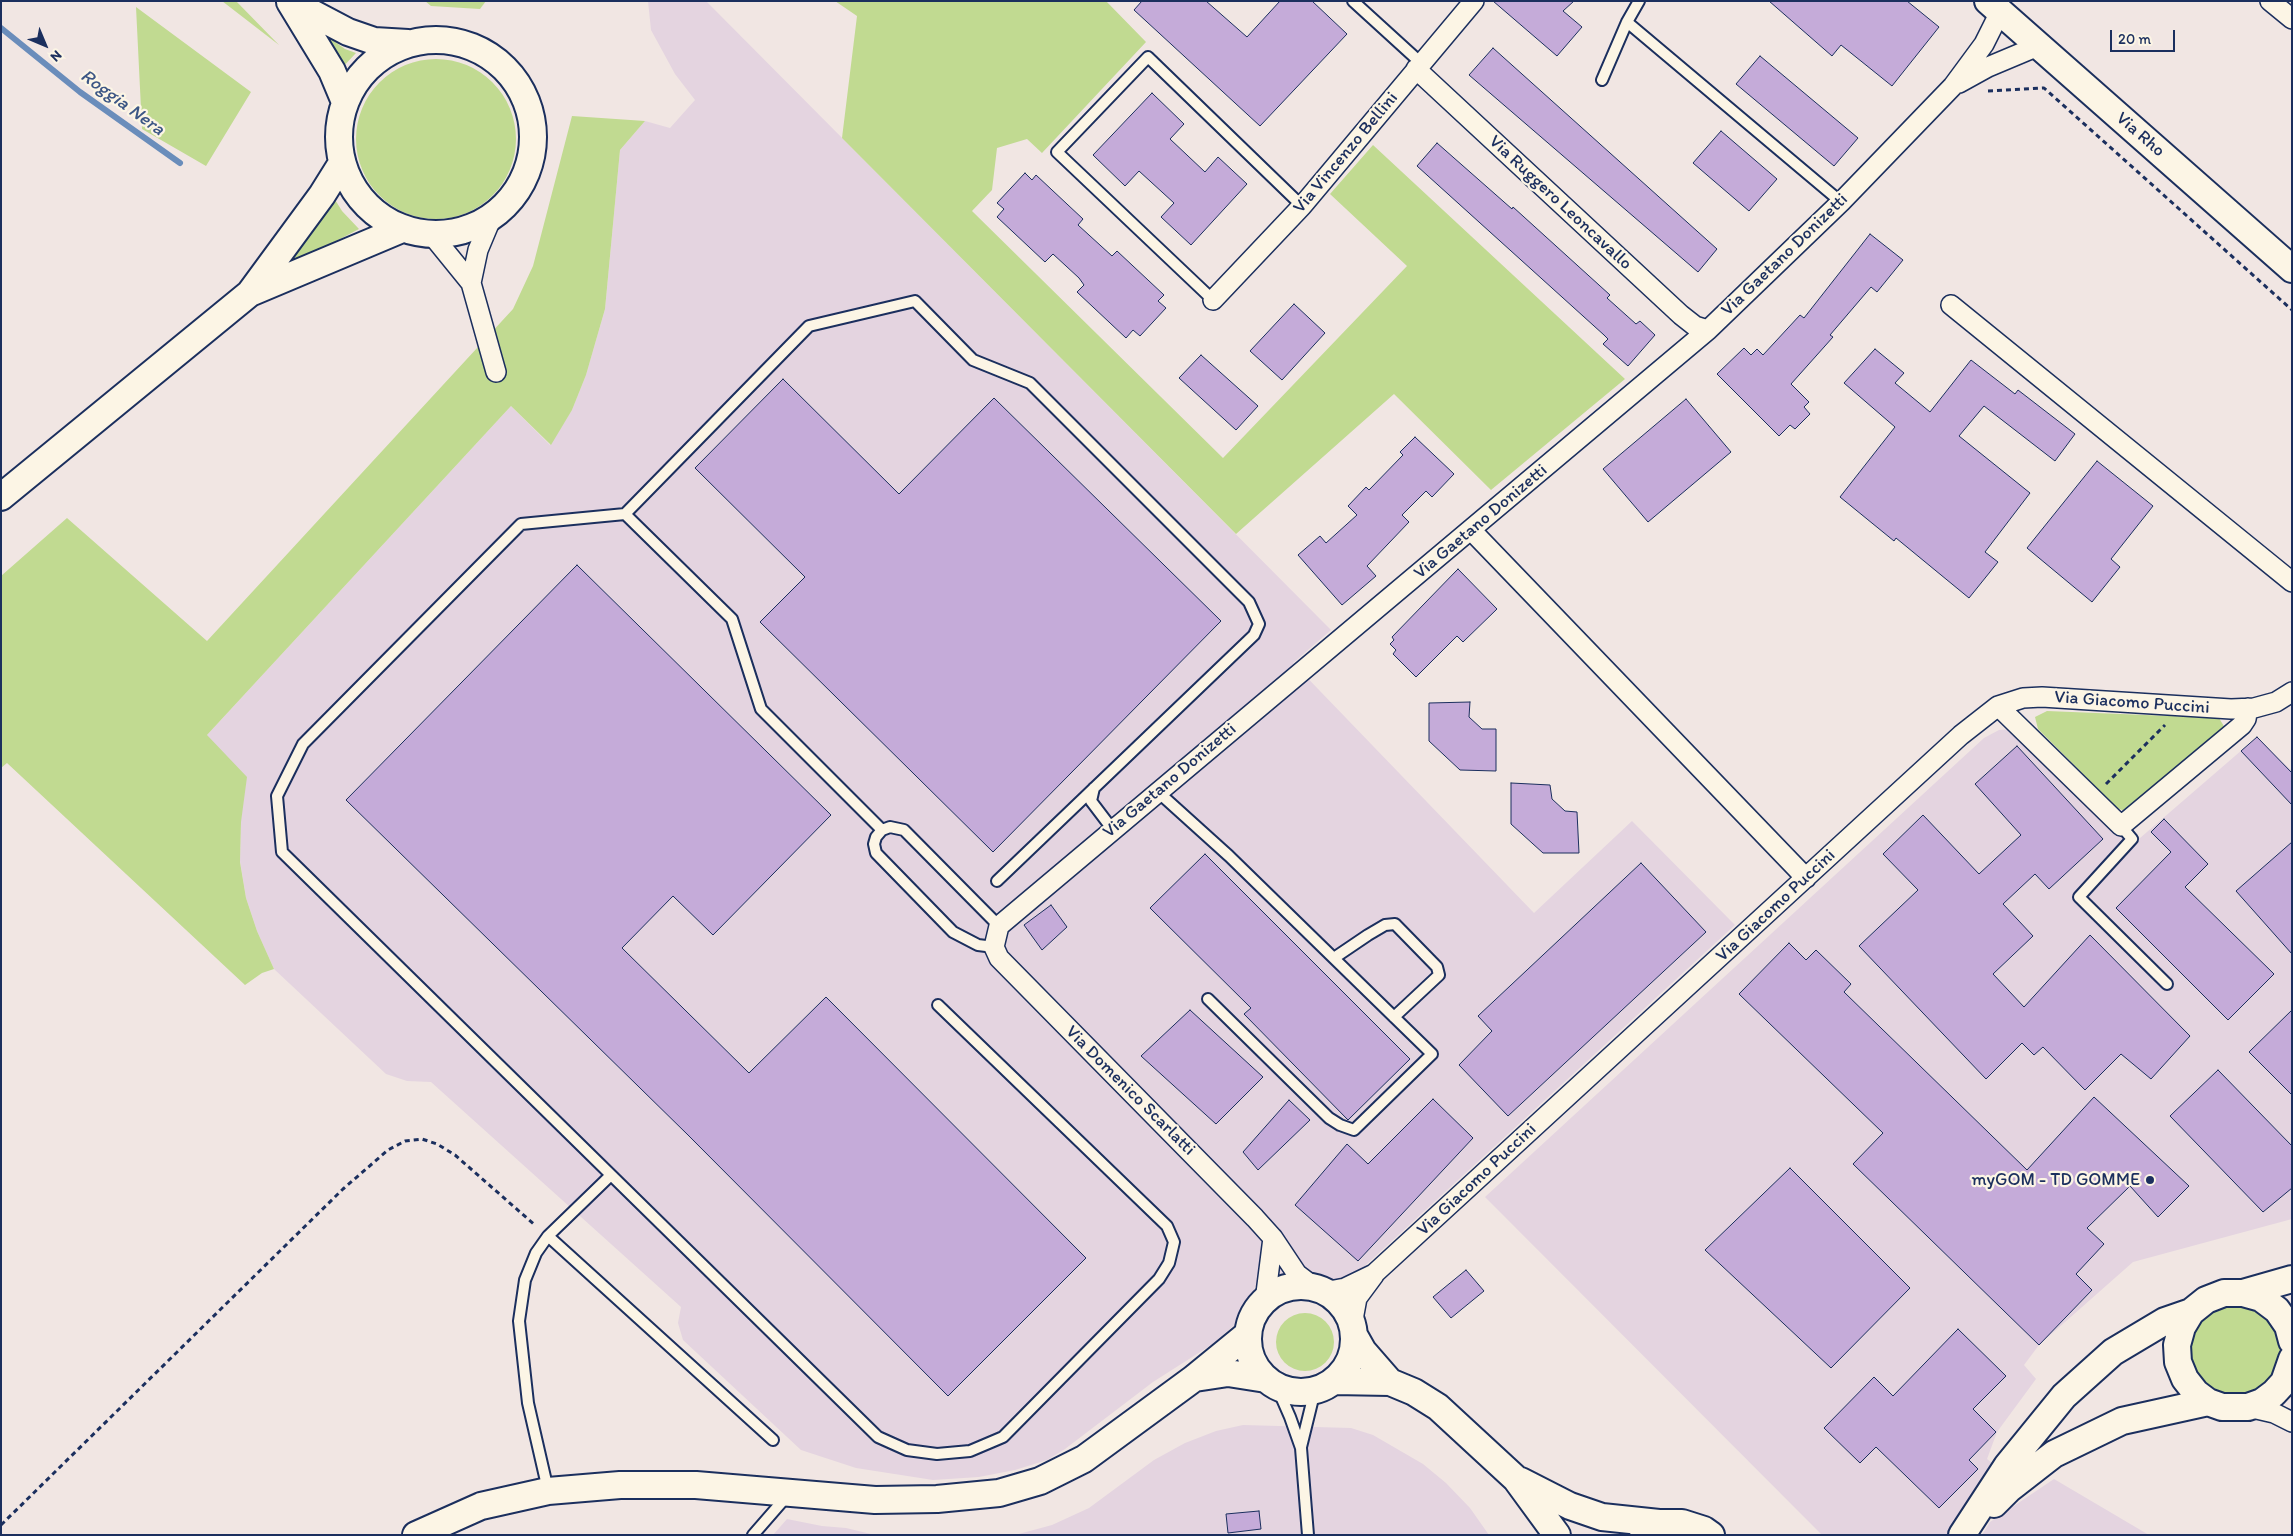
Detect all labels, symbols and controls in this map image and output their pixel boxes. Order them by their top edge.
north arrow [20,20,70,70]
scale bar [2113,20,2178,52]
text: 20 m [2118,30,2151,48]
text: N [47,47,65,65]
water label: Roggia Nera [76,65,168,141]
street label: Via Vincenzo Bellini [1289,88,1403,218]
street label: Via Rho [2111,108,2169,162]
street label: Via Ruggero Leoncavallo [1484,131,1636,275]
street label: Via Gaetano Donizetti [1717,189,1853,321]
street label: Via Gaetano Donizetti [1410,460,1552,584]
street label: Via Giacomo Puccini [2054,687,2210,719]
street label: Via Gaetano Donizetti [1099,719,1241,843]
street label: Via Giacomo Puccini [1712,845,1840,967]
street label: Via Domenico Scarlatti [1061,1022,1199,1160]
street label: Via Giacomo Puccini [1413,1119,1541,1241]
place label: myGOM - TD GOMME [1971,1169,2140,1191]
marker: myGOM - TD GOMME [2144,1174,2156,1186]

